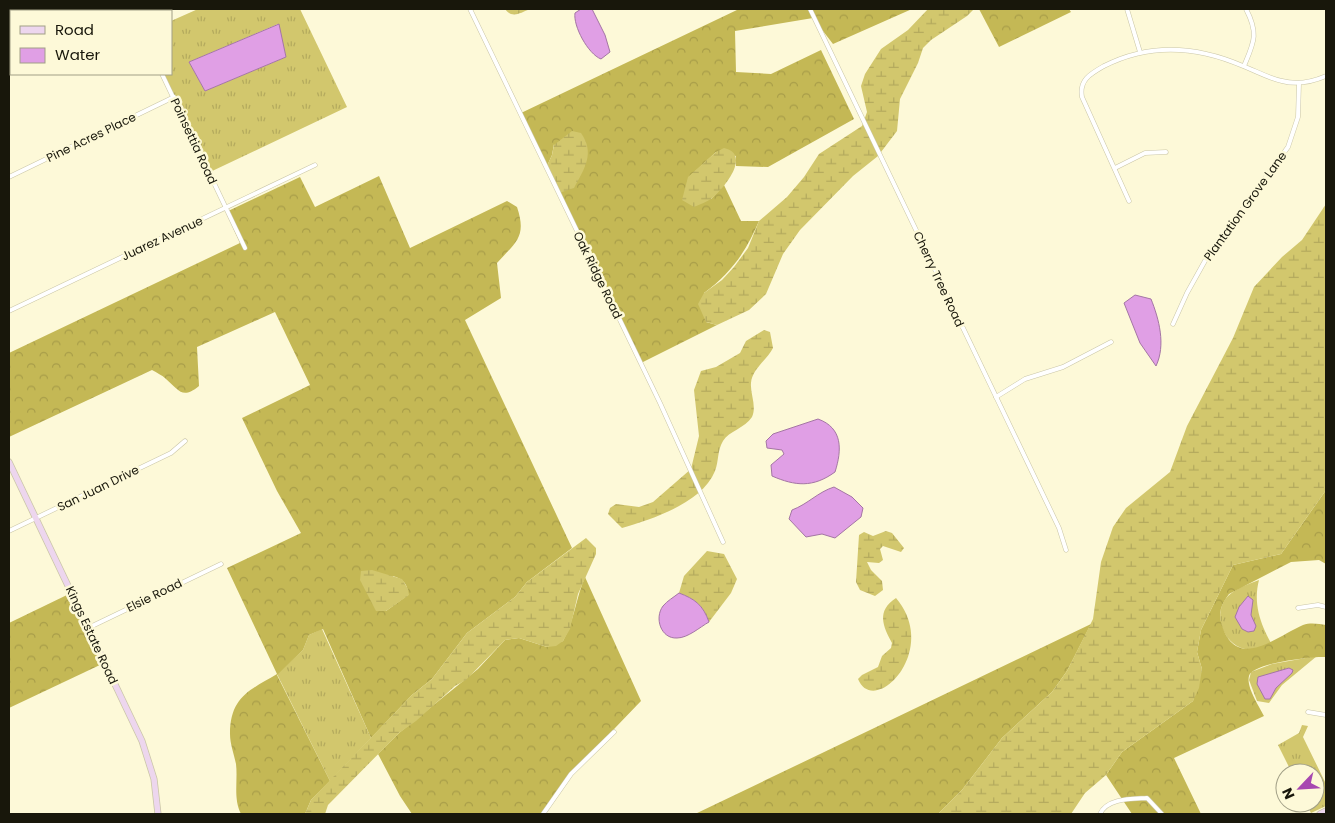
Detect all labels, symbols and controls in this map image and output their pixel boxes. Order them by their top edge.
legend [10,10,172,75]
text: Road [55,19,94,40]
text: Water [55,44,101,65]
street label: Poinsettia Road [167,95,221,187]
street label: Pine Acres Place [43,108,139,166]
street label: Plantation Grove Lane [1200,148,1290,264]
street label: Juarez Avenue [119,212,205,264]
street label: Oak Ridge Road [569,228,627,322]
street label: Cherry Tree Road [909,228,969,330]
street label: San Juan Drive [54,461,142,515]
street label: Elsie Road [123,574,185,616]
street label: Kings Estate Road [62,583,122,687]
north arrow [1275,763,1325,813]
text: N [1277,784,1300,802]

